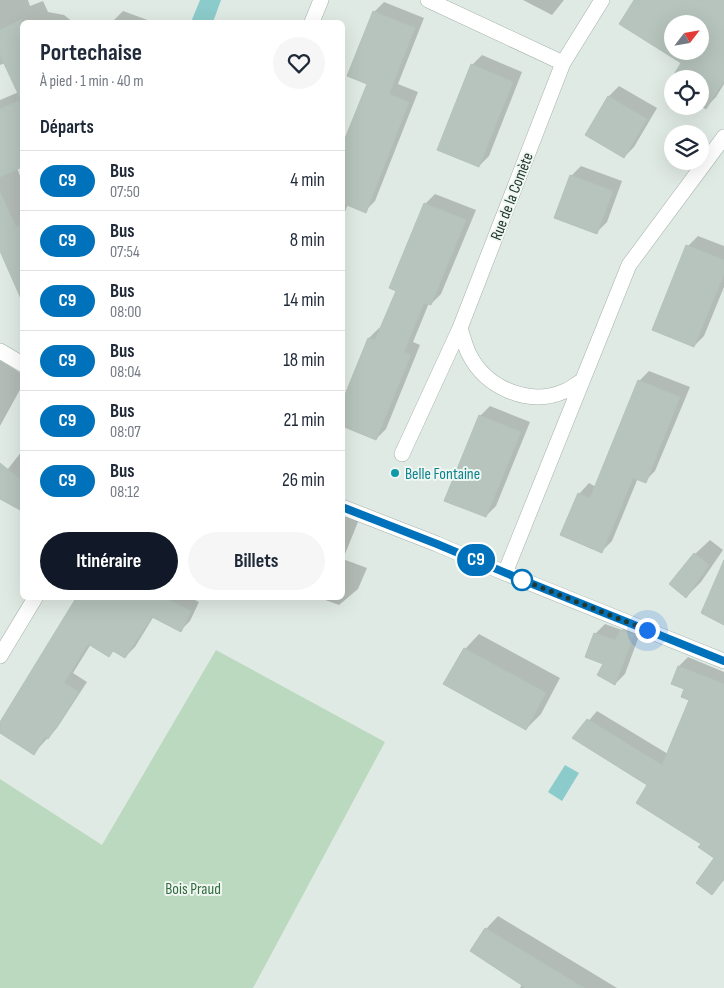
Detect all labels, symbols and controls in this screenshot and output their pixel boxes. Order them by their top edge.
north arrow [664,15,709,60]
map controls [664,15,709,170]
button: heart [273,37,325,89]
text: Portechaise [40,38,142,67]
button: locate [664,70,709,115]
text: À pied · 1 min · 40 m [40,72,144,91]
text: Départs [40,116,94,139]
button: layers [664,125,709,170]
street label: Rue de la Comète [487,150,538,243]
text: Bus [110,160,135,183]
text: 4 min [290,169,325,192]
text: C9 [59,170,76,191]
text: 07:50 [110,183,140,202]
text: Bus [110,220,135,243]
text: 8 min [290,229,325,252]
text: C9 [59,230,76,251]
text: 07:54 [110,243,140,262]
text: Bus [110,280,135,303]
text: 14 min [284,289,325,312]
text: C9 [59,290,76,311]
text: 08:00 [110,303,141,322]
text: Bus [110,340,135,363]
text: 18 min [283,349,325,372]
text: C9 [59,350,76,371]
text: 08:04 [110,363,141,382]
text: Bus [110,400,135,423]
text: 21 min [284,409,325,432]
text: C9 [59,410,76,431]
text: 08:07 [110,423,141,442]
text: Bus [110,460,135,483]
place label: Belle Fontaine [405,465,480,484]
marker: Belle Fontaine [389,467,401,479]
text: 26 min [282,469,325,492]
text: C9 [59,470,76,491]
text: 08:12 [110,483,140,502]
button: Itinéraire [40,532,178,590]
button: Billets [188,532,325,590]
line badge: C9 [454,544,498,576]
text: C9 [467,549,485,570]
unlabelled marker [511,569,533,591]
your location [635,618,660,643]
park label: Bois Praud [165,880,221,899]

